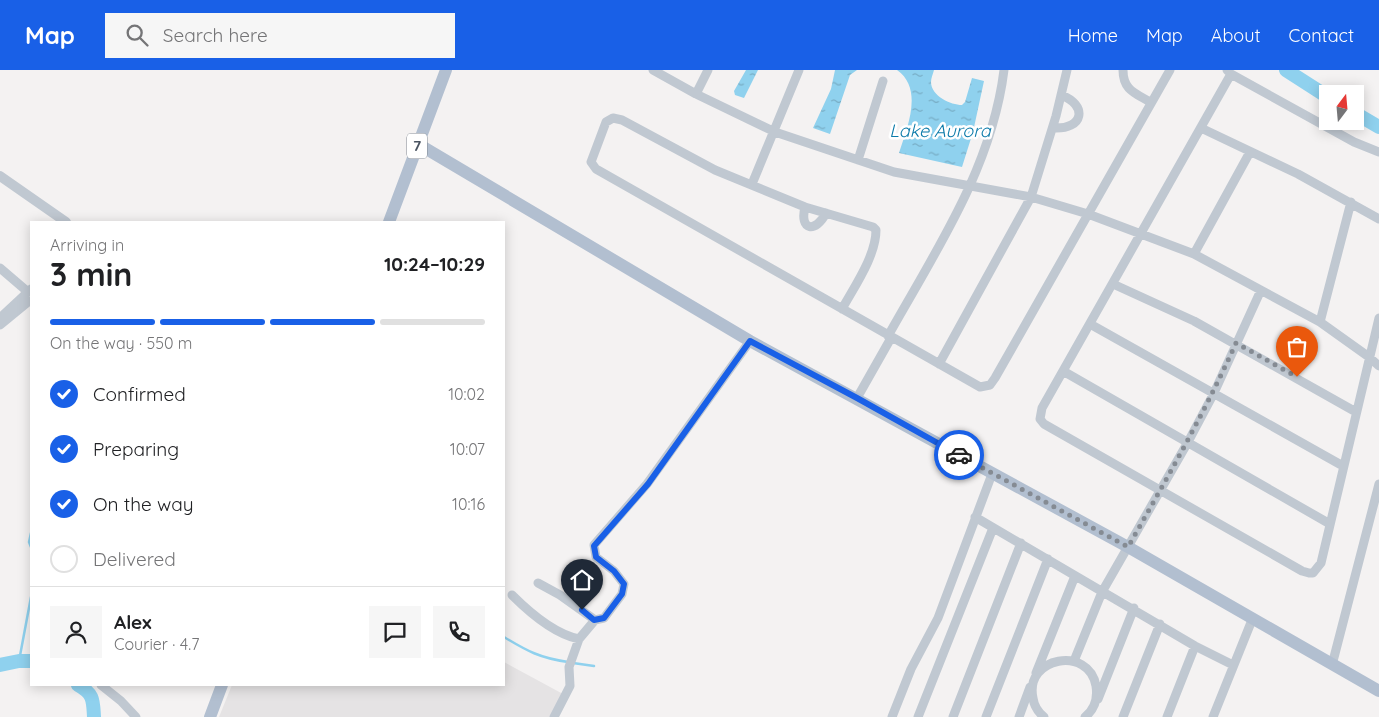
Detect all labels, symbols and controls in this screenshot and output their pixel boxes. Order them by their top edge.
search box [105,13,455,58]
text: Map [25,20,75,50]
icon: search [123,21,151,49]
text: Search here [163,23,268,47]
text: Home [1068,24,1118,47]
text: Map [1146,24,1183,47]
text: About [1211,24,1261,47]
text: Contact [1289,24,1354,47]
north arrow [1319,85,1364,130]
map controls [1319,85,1364,130]
water label: Lake Aurora [889,119,992,142]
road number: 7 [407,134,427,158]
text: Arriving in [50,235,124,255]
text: 10:24–10:29 [384,252,485,276]
text: 3 min [50,254,132,294]
pin [1276,326,1318,377]
text: On the way · 550 m [50,333,192,353]
icon: bag [1283,333,1311,361]
icon: check [50,380,78,408]
text: Confirmed [93,382,186,406]
text: 10:02 [448,384,485,404]
courier [934,430,984,480]
icon: check [50,435,78,463]
text: Preparing [93,437,179,461]
text: 10:07 [450,439,485,459]
icon: car [945,441,973,469]
icon: check [50,490,78,518]
text: On the way [93,492,194,516]
text: 10:16 [452,494,485,514]
text: Delivered [93,547,176,571]
pin [561,559,603,610]
icon: home [568,566,596,594]
button: person [50,606,102,658]
button: chat [369,606,421,658]
button: phone [433,606,485,658]
text: Alex [114,610,152,634]
text: Courier · 4.7 [114,634,199,654]

